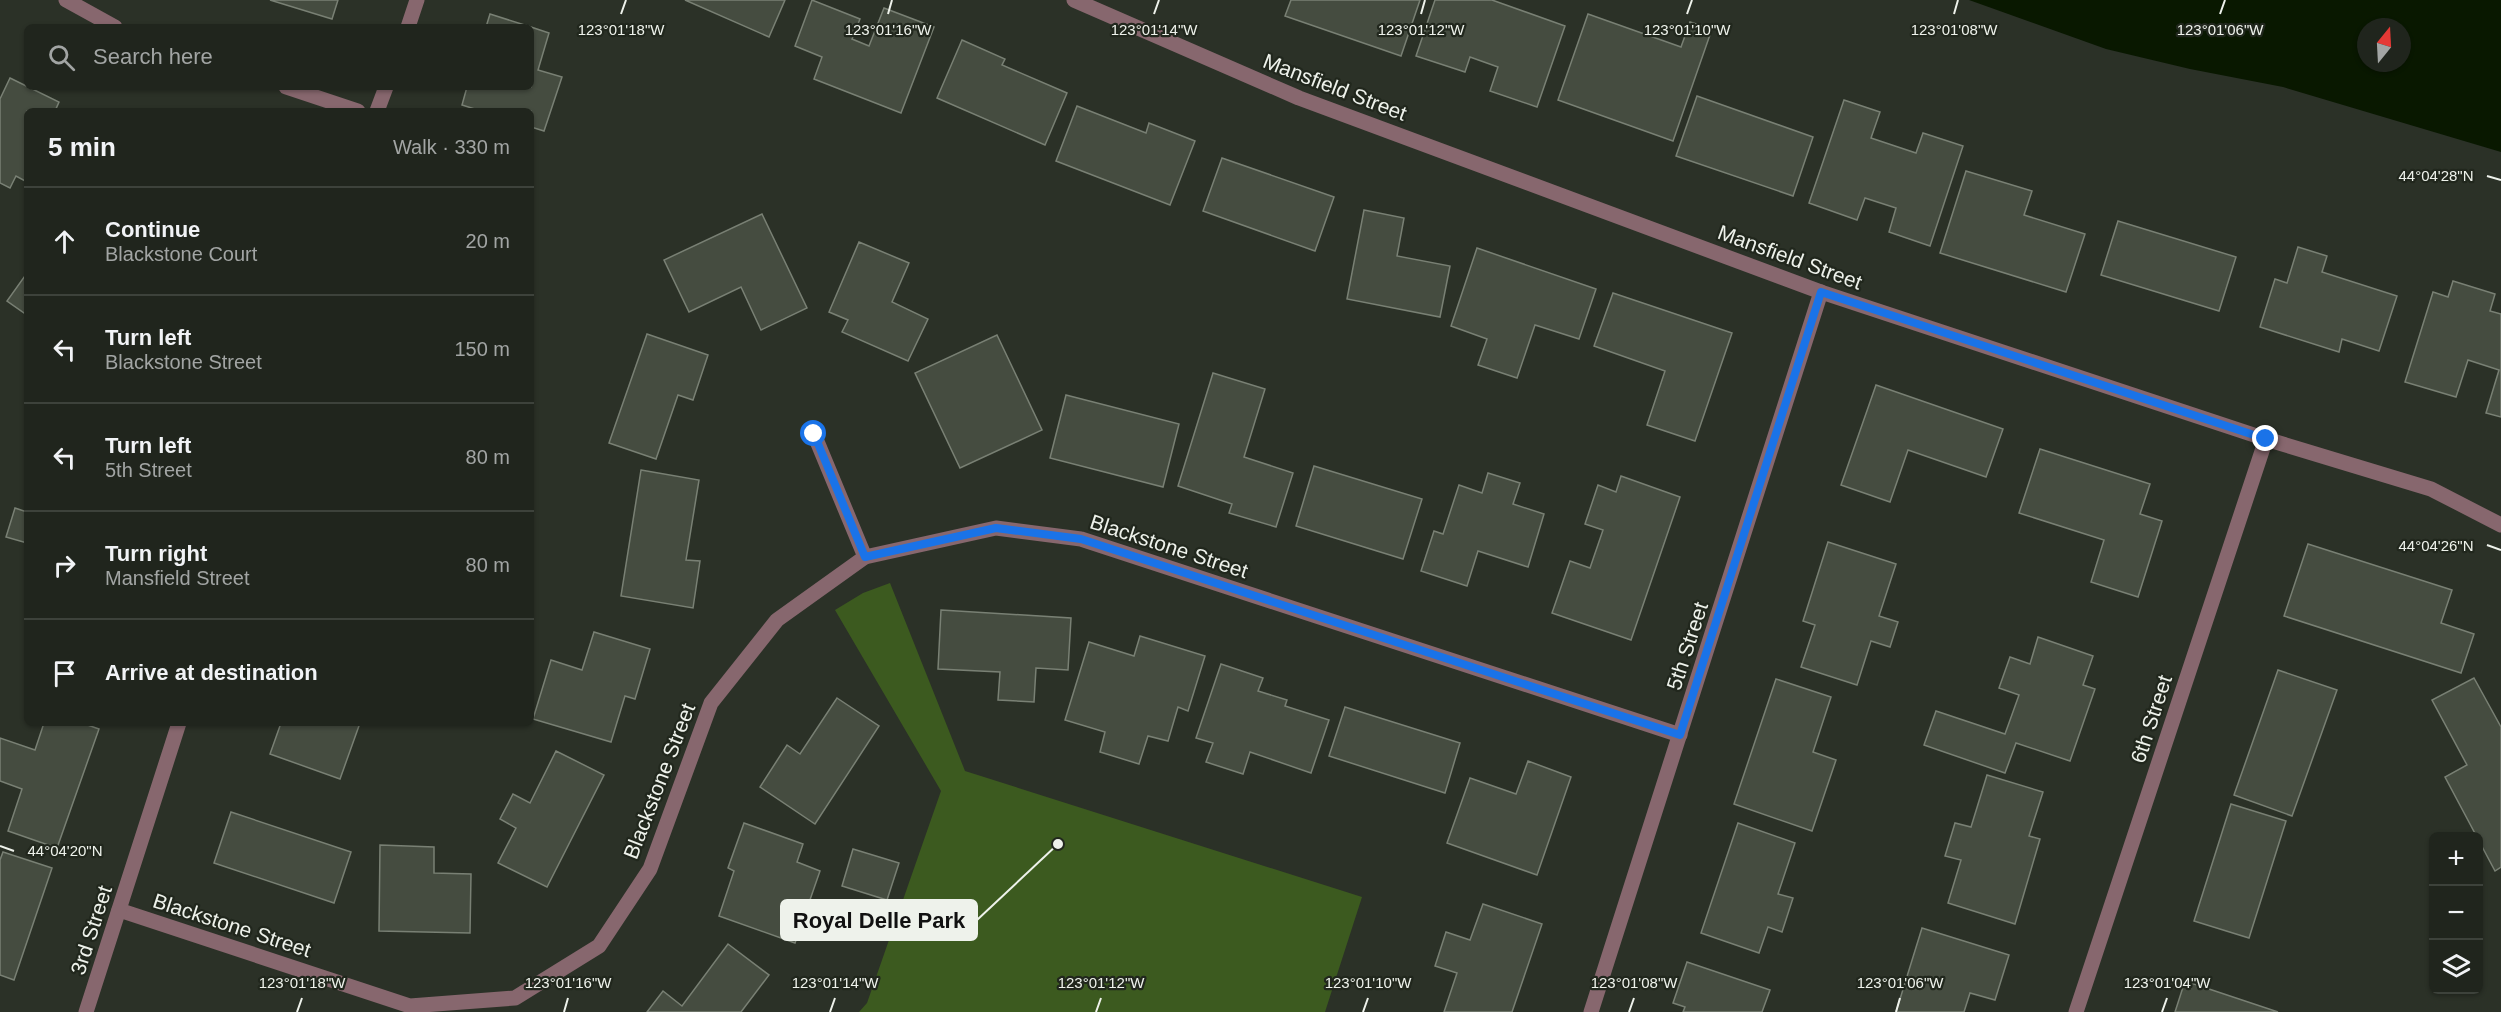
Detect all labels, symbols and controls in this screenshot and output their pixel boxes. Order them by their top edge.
north arrow [2357,18,2411,72]
text: 123°01'18"W [578,21,665,38]
text: 123°01'16"W [845,21,932,38]
text: 123°01'14"W [1111,21,1198,38]
text: 123°01'12"W [1378,21,1465,38]
text: 123°01'10"W [1644,21,1731,38]
text: 123°01'08"W [1911,21,1998,38]
text: 123°01'06"W [2177,21,2264,38]
search box [24,24,534,90]
icon: search [45,41,78,74]
text: Search here [93,44,213,69]
street label: Mansfield Street [1260,49,1410,125]
text: 5 min [48,132,116,162]
text: Walk · 330 m [393,136,510,158]
text: 44°04'28"N [2398,167,2474,184]
text: Continue [105,217,200,242]
street label: Mansfield Street [1715,220,1865,294]
icon: ahead [48,225,81,258]
text: 20 m [466,230,510,252]
text: Blackstone Court [105,243,257,265]
text: Turn left [105,325,191,350]
icon: left [48,333,81,366]
text: 150 m [454,338,510,360]
text: Blackstone Street [105,351,262,373]
route start [800,420,826,446]
route end [2252,425,2278,451]
text: Turn left [105,433,191,458]
icon: left [48,441,81,474]
text: 80 m [466,446,510,468]
text: 5th Street [105,459,192,481]
street label: Blackstone Street [1087,510,1251,582]
text: 44°04'26"N [2398,537,2474,554]
text: Turn right [105,541,207,566]
icon: right [48,549,81,582]
text: 80 m [466,554,510,576]
text: Mansfield Street [105,567,250,589]
street label: 5th Street [1662,599,1712,693]
icon: arrive [48,657,81,690]
text: Arrive at destination [105,660,318,685]
street label: 6th Street [2126,672,2176,766]
street label: Blackstone Street [619,700,699,862]
map controls [2429,832,2483,994]
button: + [2429,832,2483,886]
text: 44°04'20"N [27,842,103,859]
street label: 3rd Street [66,882,116,977]
button: − [2429,886,2483,940]
street label: Blackstone Street [150,889,314,961]
callout: Royal Delle Park [781,900,977,940]
text: Royal Delle Park [793,908,966,933]
button: layers [2429,940,2483,994]
text: 123°01'18"W [259,974,346,991]
text: 123°01'16"W [525,974,612,991]
text: 123°01'14"W [792,974,879,991]
text: 123°01'12"W [1058,974,1145,991]
text: 123°01'10"W [1325,974,1412,991]
text: 123°01'08"W [1591,974,1678,991]
text: 123°01'06"W [1857,974,1944,991]
text: 123°01'04"W [2124,974,2211,991]

